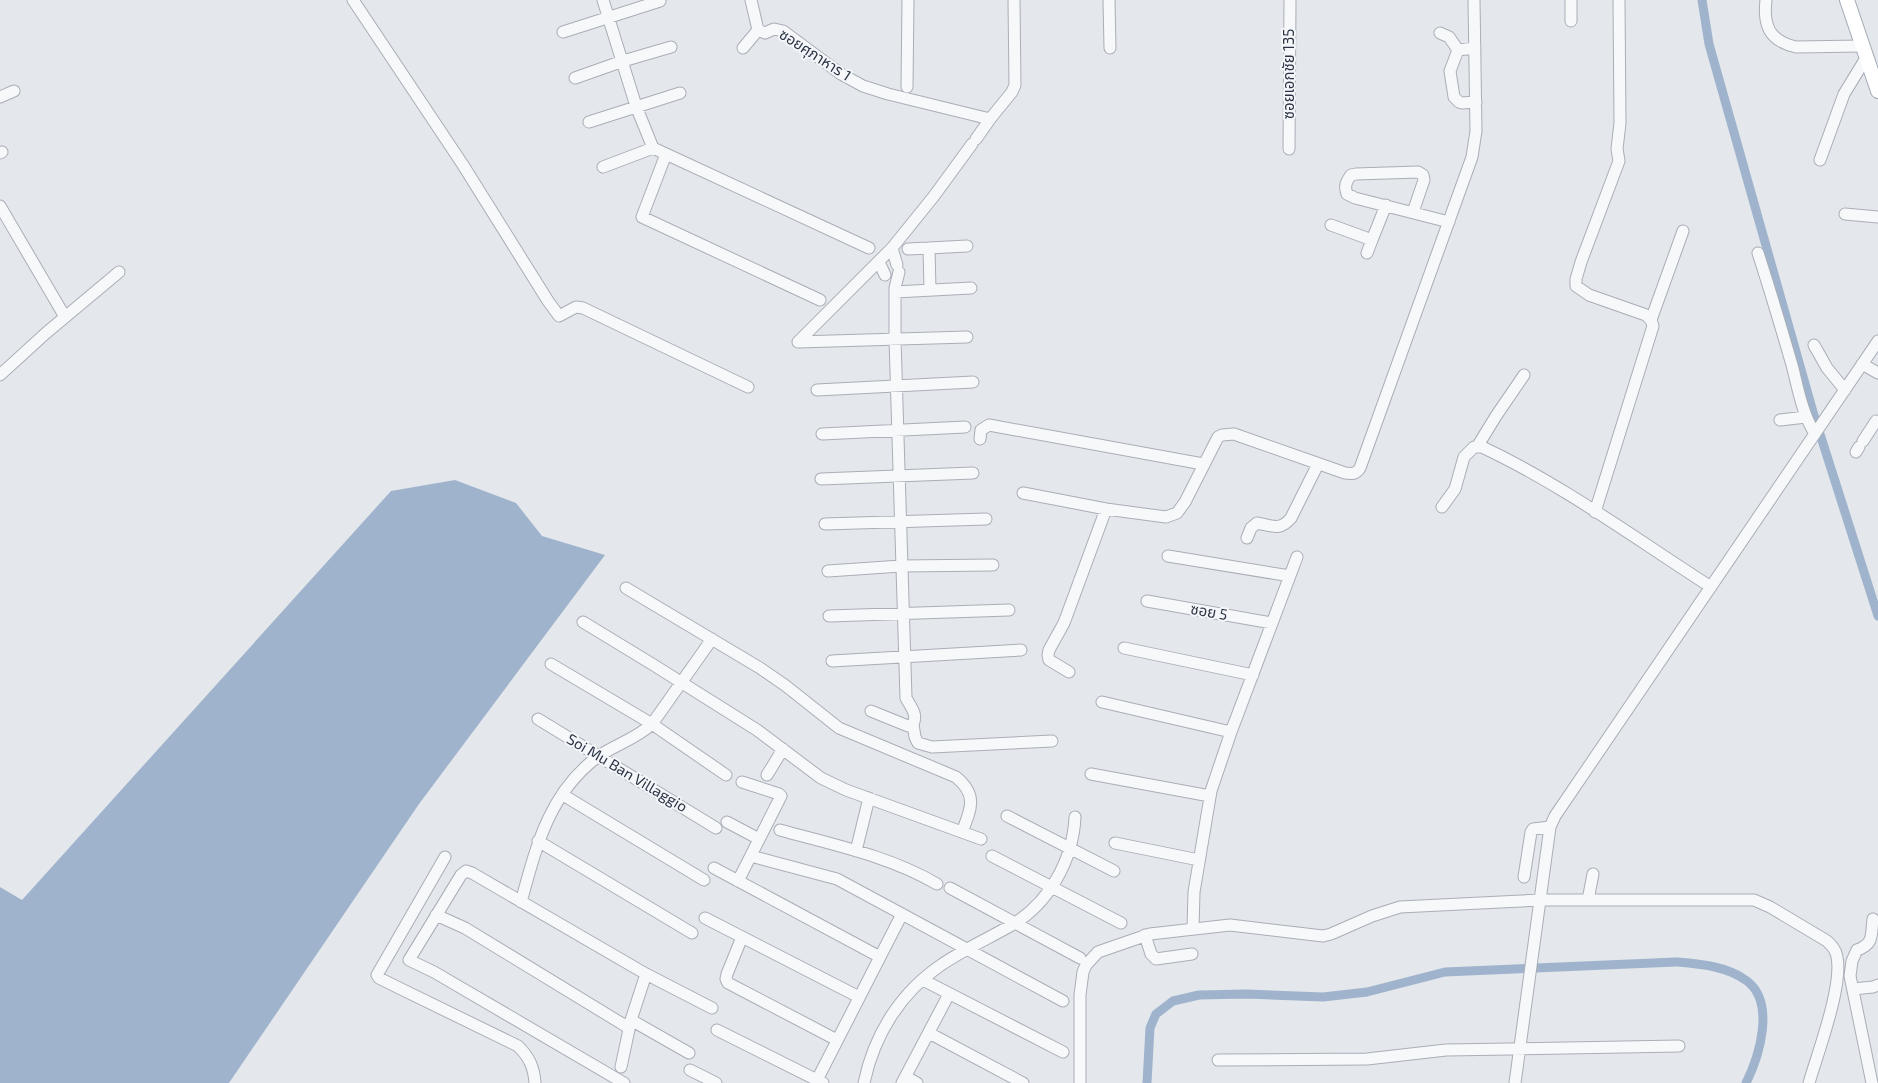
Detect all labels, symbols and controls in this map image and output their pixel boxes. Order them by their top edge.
street label: ซอยศุภาหาร 1 [776,24,855,85]
street label: ซอยเอกชัย 135 [1279,29,1297,119]
street label: ซอย 5 [1189,599,1229,623]
street label: Soi Mu Ban Villaggio [564,729,691,815]

